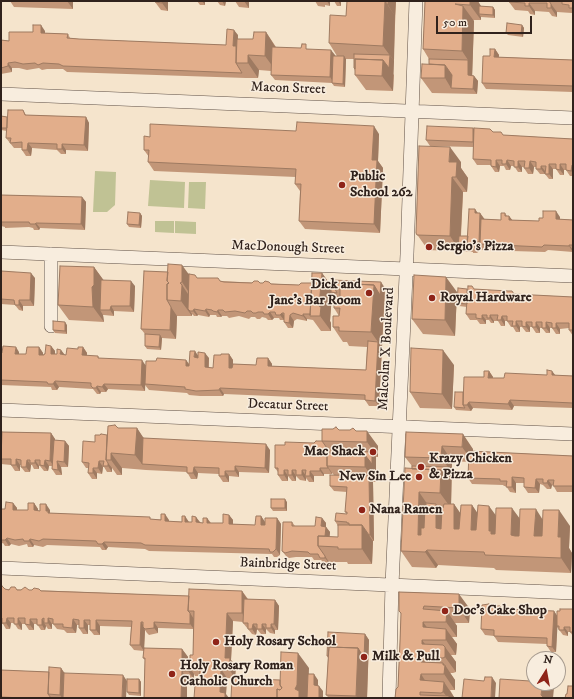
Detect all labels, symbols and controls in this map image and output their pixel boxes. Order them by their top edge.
scale bar [438,8,534,34]
text: 50 m [443,15,467,30]
street label: Macon Street [250,79,326,99]
place label: Public School 262 [350,169,412,202]
marker: Public School 262 [337,180,347,190]
street label: MacDonough Street [231,238,345,258]
place label: Sergio's Pizza [437,239,513,255]
marker: Sergio's Pizza [424,242,434,252]
place label: Dick and Jane's Bar Room [269,277,361,310]
street label: Malcolm X Boulevard [375,287,399,411]
marker: Dick and Jane's Bar Room [364,288,374,298]
place label: Royal Hardware [440,290,532,306]
marker: Royal Hardware [427,293,437,303]
street label: Decatur Street [247,396,329,416]
place label: Mac Shack [304,444,365,460]
marker: Mac Shack [368,447,378,457]
place label: Krazy Chicken & Pizza [429,451,512,484]
marker: Krazy Chicken & Pizza [416,462,426,472]
place label: New Sin Lee [339,469,411,485]
marker: New Sin Lee [414,472,424,482]
place label: Nana Ramen [370,502,442,518]
marker: Nana Ramen [357,505,367,515]
street label: Bainbridge Street [239,555,337,575]
place label: Doc's Cake Shop [453,603,547,619]
marker: Doc's Cake Shop [440,606,450,616]
place label: Holy Rosary School [224,634,336,650]
marker: Holy Rosary School [211,637,221,647]
place label: Milk & Pull [372,649,440,665]
north arrow [526,651,566,691]
marker: Milk & Pull [359,652,369,662]
text: N [542,652,554,668]
place label: Holy Rosary Roman Catholic Church [180,658,293,690]
marker: Holy Rosary Roman Catholic Church [167,669,177,679]

